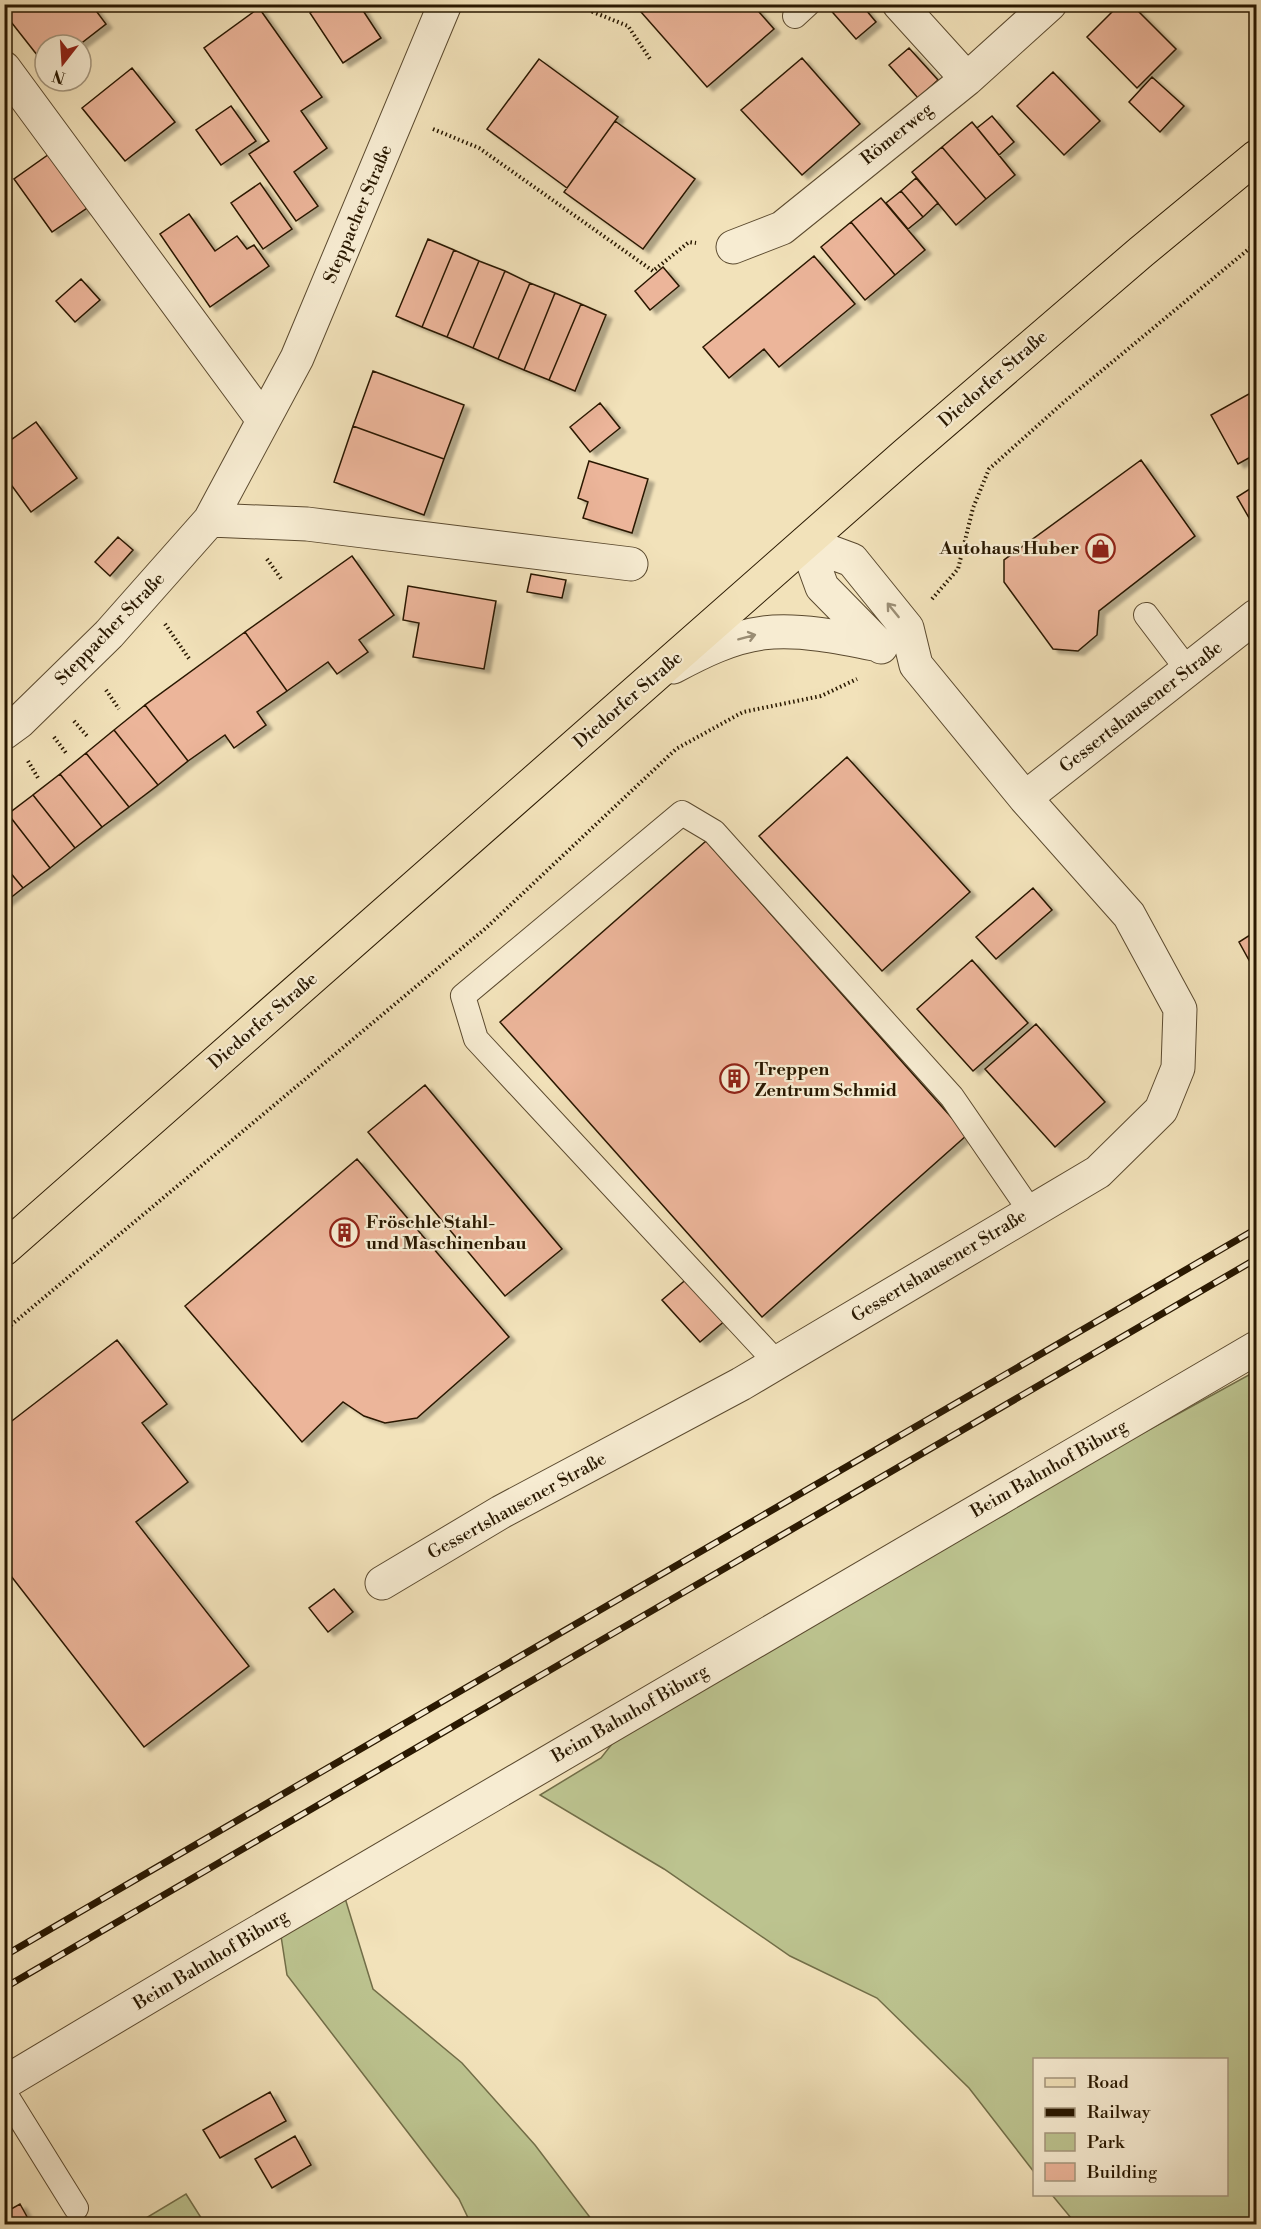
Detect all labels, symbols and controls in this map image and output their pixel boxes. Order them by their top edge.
north arrow [33,33,93,93]
text: N [50,65,68,88]
street label: Römerweg [856,97,938,170]
street label: Steppacher Straße [318,141,398,287]
street label: Diedorfer Straße [934,325,1052,433]
shop icon: Autohaus Huber [1084,532,1116,564]
place label: Autohaus Huber [938,537,1079,560]
street label: Steppacher Straße [50,568,170,690]
one-way arrow [886,602,899,618]
one-way arrow [737,631,756,642]
street label: Gessertshausener Straße [1055,636,1227,778]
street label: Diedorfer Straße [569,646,687,754]
street label: Diedorfer Straße [204,967,322,1075]
place label: Treppen Zentrum Schmid [755,1058,897,1102]
building icon: Treppen Zentrum Schmid [718,1063,750,1095]
street label: Gessertshausener Straße [847,1204,1031,1328]
place label: Fröschle Stahl- und Maschinenbau [366,1211,526,1255]
building icon: Fröschle Stahl- und Maschinenbau [329,1216,361,1248]
street label: Beim Bahnhof Biburg [966,1414,1132,1524]
street label: Gessertshausener Straße [424,1447,610,1565]
street label: Beim Bahnhof Biburg [547,1659,713,1769]
street label: Beim Bahnhof Biburg [128,1904,293,2016]
legend [1033,2058,1228,2196]
text: Road [1087,2071,1130,2094]
text: Railway [1087,2101,1151,2124]
text: Park [1087,2131,1126,2154]
text: Building [1086,2161,1158,2184]

